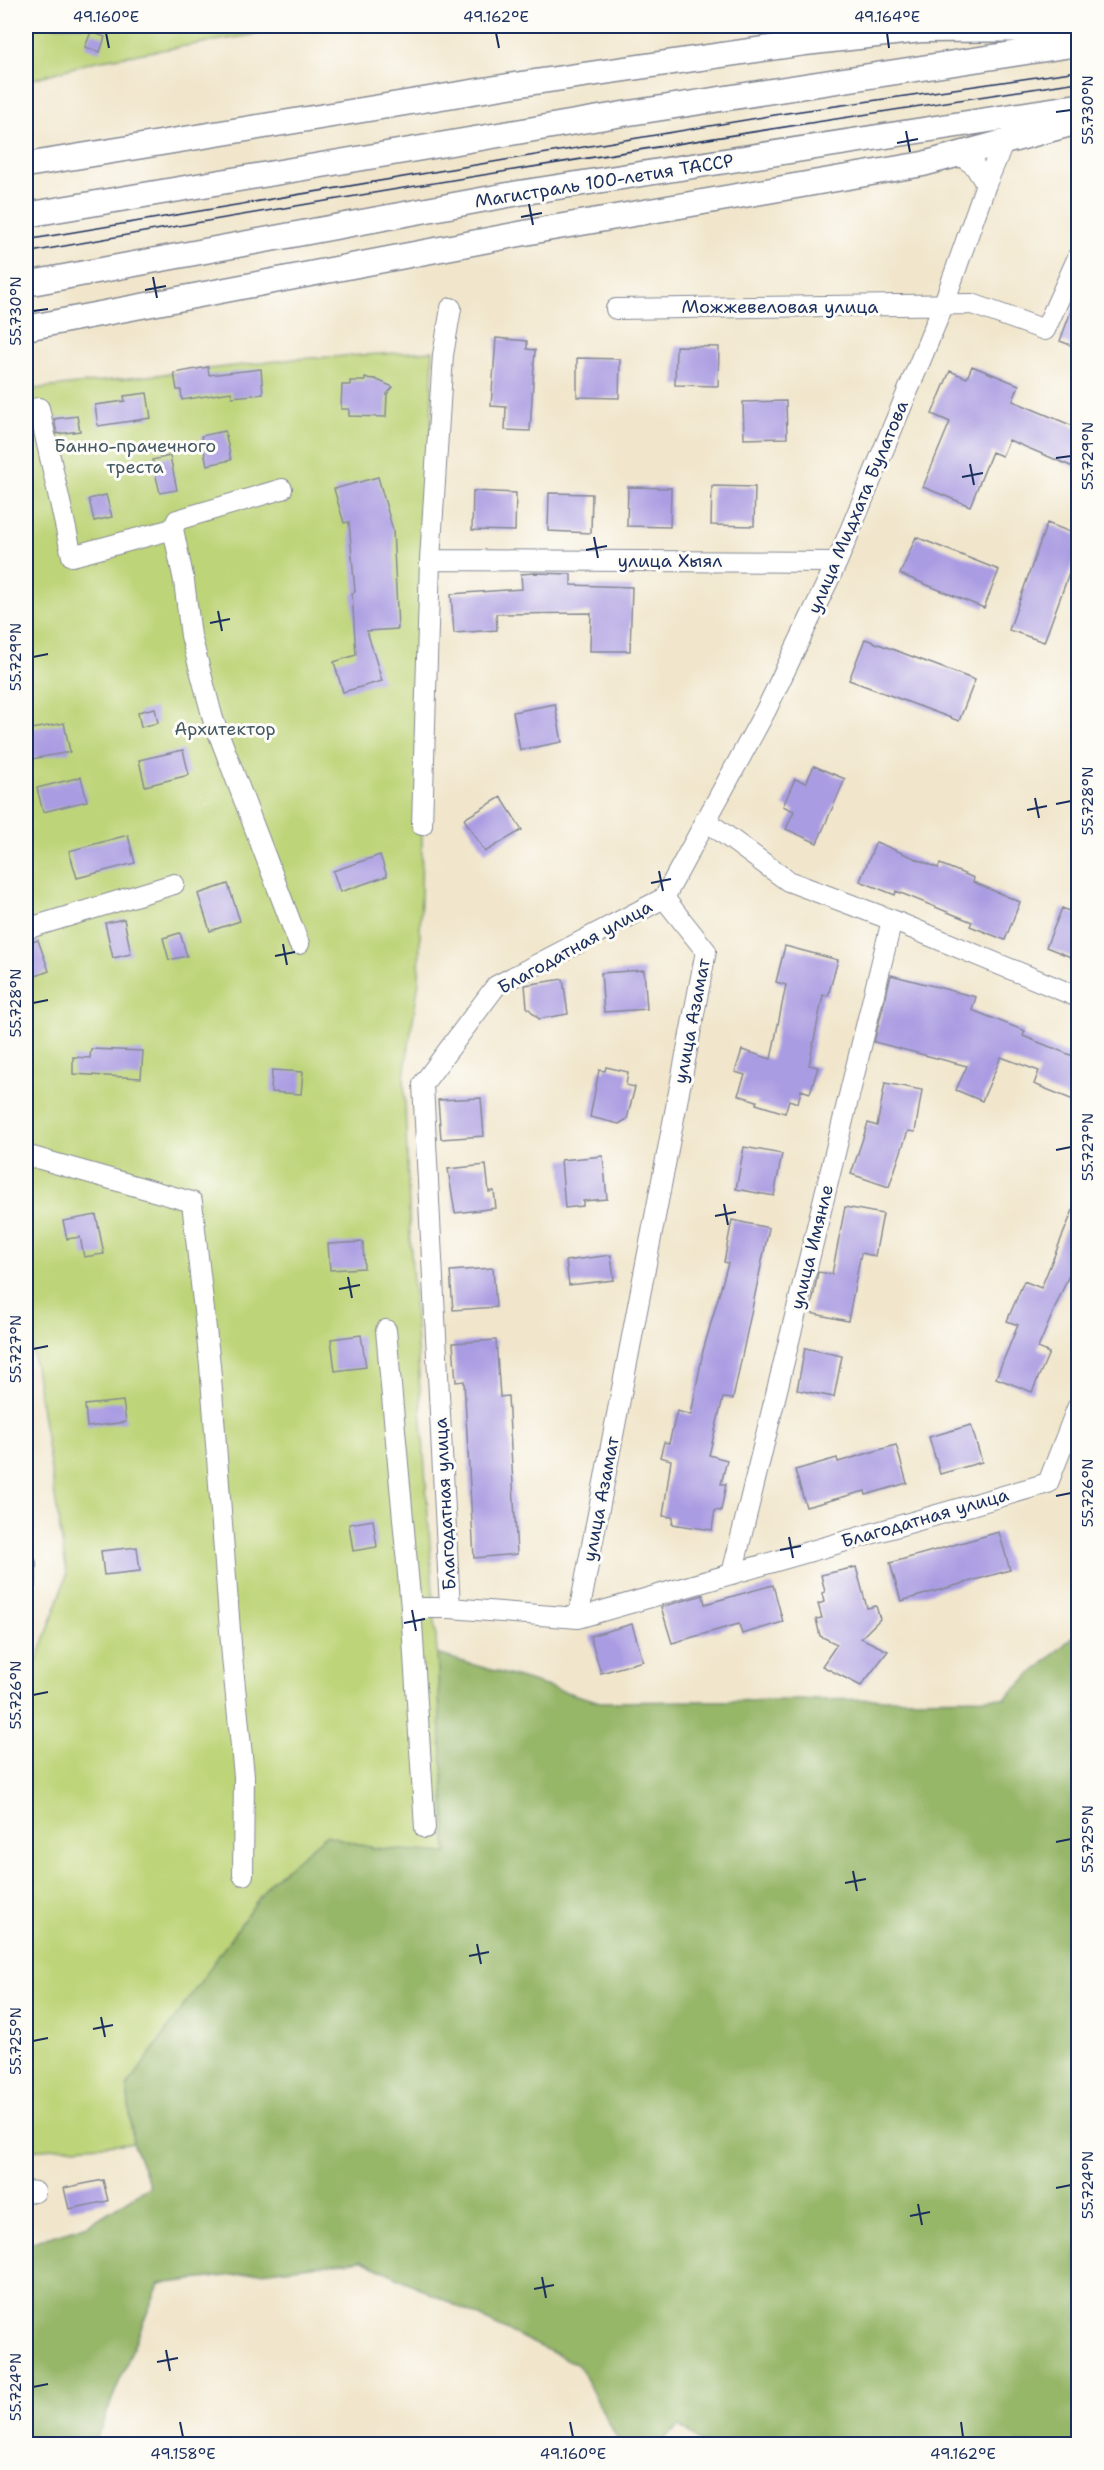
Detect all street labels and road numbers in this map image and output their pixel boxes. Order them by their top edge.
street label: Магистраль 100-летия ТАССР [473,149,735,213]
street label: Можжевеловая улица [682,295,878,319]
street label: улица Мидхата Булатова [802,397,914,617]
street label: улица Хыял [618,549,722,573]
street label: Благодатная улица [494,895,656,999]
street label: улица Азамат [668,956,716,1086]
street label: улица Имянле [785,1182,839,1312]
street label: Благодатная улица [428,1417,462,1591]
street label: улица Азамат [577,1434,625,1564]
street label: Благодатная улица [839,1483,1011,1553]

